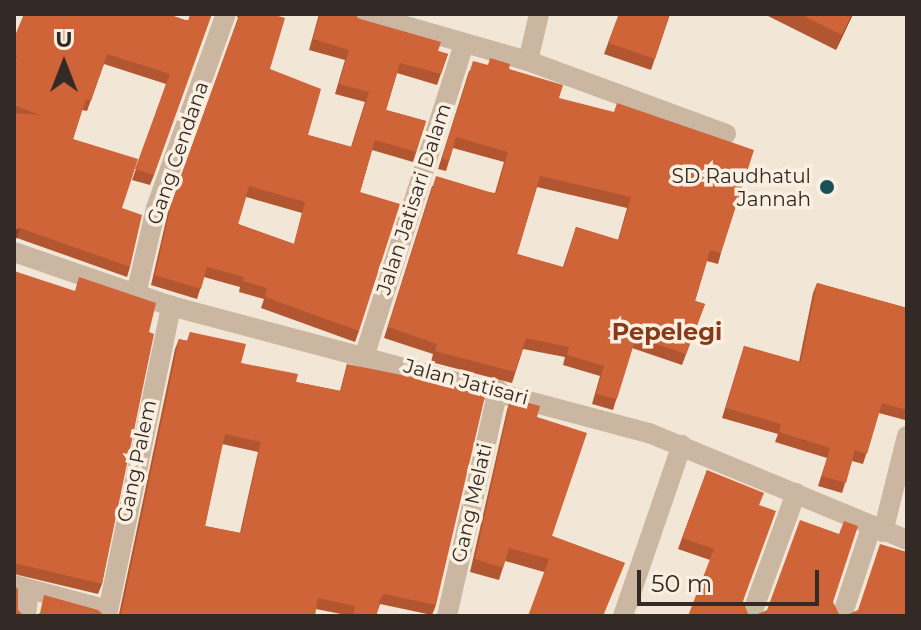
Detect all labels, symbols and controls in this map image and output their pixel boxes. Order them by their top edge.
north arrow [24,24,104,104]
text: U [55,26,73,53]
street label: Gang Cendana [142,78,214,228]
street label: Jalan Jatisari Dalam [372,100,456,298]
place label: SD Raudhatul Jannah [672,164,811,211]
marker: SD Raudhatul Jannah [818,178,836,196]
district label: Pepelegi [612,318,722,346]
street label: Jalan Jatisari [401,354,531,410]
street label: Gang Palem [112,398,162,524]
street label: Gang Melati [447,441,497,565]
scale bar [641,554,823,604]
text: 50 m [651,569,712,598]

